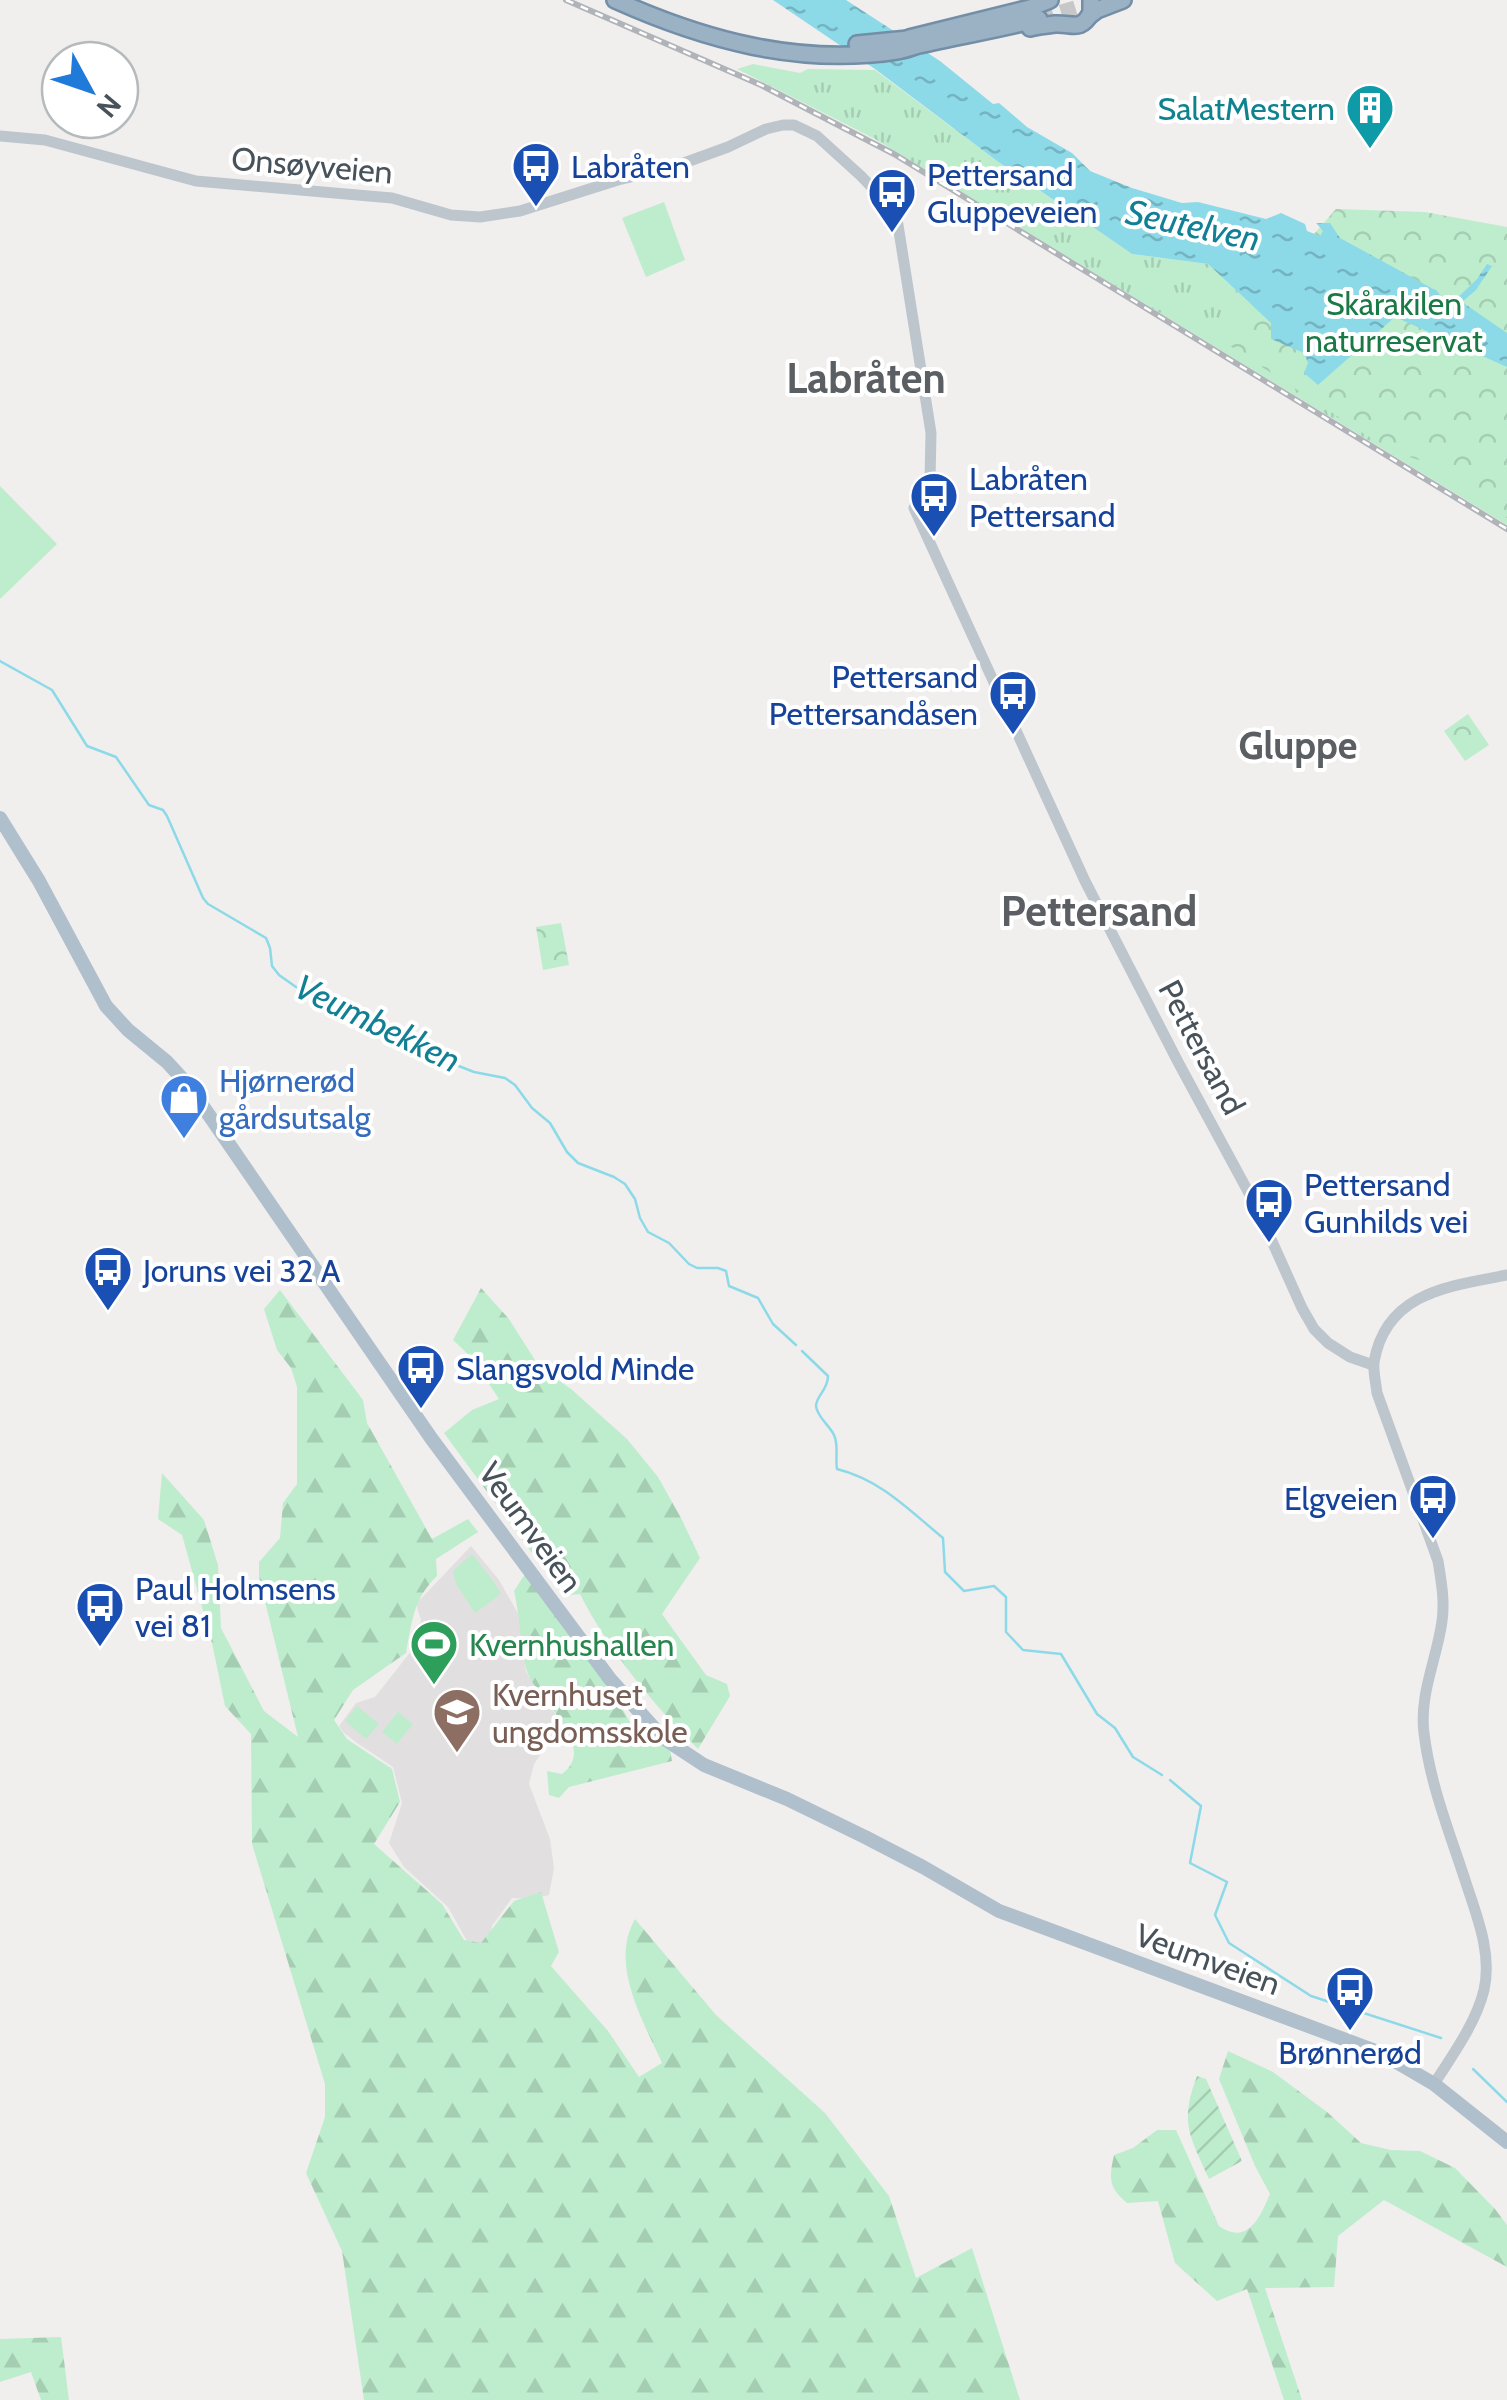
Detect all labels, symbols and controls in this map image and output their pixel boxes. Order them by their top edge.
north arrow [40,40,140,140]
building icon: SalatMestern [1344,82,1396,150]
text: N [90,88,129,125]
place label: SalatMestern [1158,89,1335,128]
street label: Onsøyveien [230,139,394,191]
bus stop icon: Labråten [510,140,562,208]
place label: Labråten [571,147,690,186]
place label: Pettersand Gluppeveien [927,155,1097,231]
bus stop icon: Pettersand Gluppeveien [866,166,918,234]
water label: Seutelven [1122,190,1264,260]
park label: Skårakilen naturreservat [1305,284,1483,360]
district label: Labråten [786,352,946,404]
place label: Labråten Pettersand [969,459,1115,535]
bus stop icon: Labråten Pettersand [908,470,960,538]
place label: Pettersand Pettersandåsen [769,657,978,733]
bus stop icon: Pettersand Pettersandåsen [987,668,1039,736]
district label: Gluppe [1239,722,1357,769]
district label: Pettersand [1001,885,1197,937]
water label: Veumbekken [288,965,468,1081]
street label: Pettersand [1150,973,1254,1121]
place label: Hjørnerød gårdsutsalg [219,1061,372,1137]
shop icon: Hjørnerød gårdsutsalg [158,1072,210,1140]
place label: Pettersand Gunhilds vei [1304,1165,1468,1241]
bus stop icon: Pettersand Gunhilds vei [1243,1176,1295,1244]
bus stop icon: Joruns vei 32 A [82,1244,134,1312]
place label: Joruns vei 32 A [142,1251,341,1290]
bus stop icon: Slangsvold Minde [395,1342,447,1410]
place label: Slangsvold Minde [456,1349,694,1388]
street label: Veumveien [471,1454,591,1600]
bus stop icon: Elgveien [1407,1472,1459,1540]
place label: Elgveien [1284,1479,1398,1518]
place label: Paul Holmsens vei 81 [135,1569,336,1645]
bus stop icon: Paul Holmsens vei 81 [74,1580,126,1648]
sports icon: Kvernhushallen [408,1618,460,1686]
place label: Kvernhushallen [469,1625,674,1664]
place label: Kvernhuset ungdomsskole [492,1675,688,1751]
school or university icon: Kvernhuset ungdomsskole [431,1686,483,1754]
street label: Veumveien [1130,1915,1286,2003]
bus stop icon: Brønnerød [1324,1964,1376,2032]
place label: Brønnerød [1278,2033,1422,2072]

